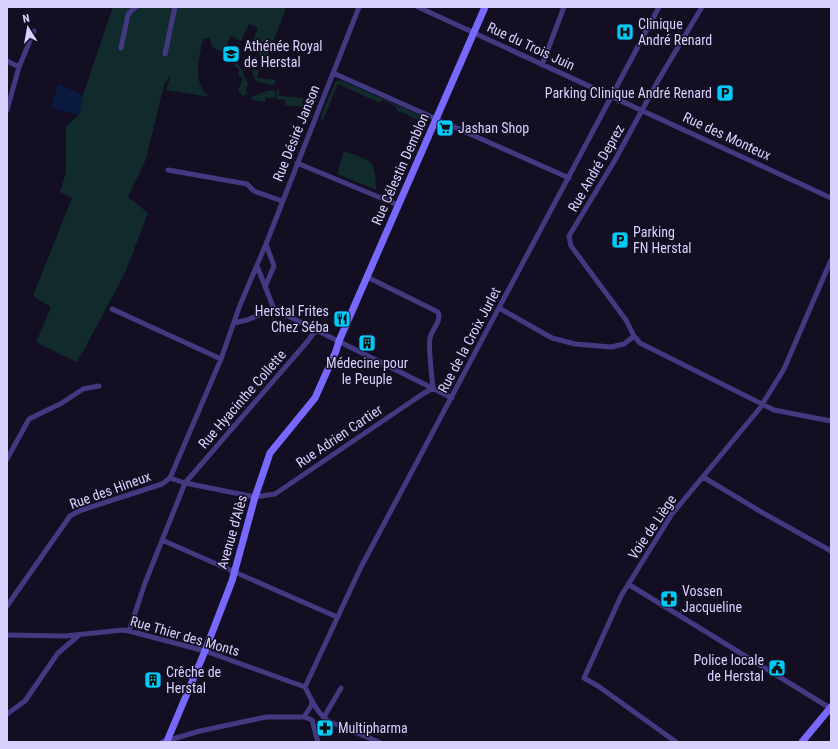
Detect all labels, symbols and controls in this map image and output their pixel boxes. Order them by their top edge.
north arrow [8,8,48,48]
text: N [22,12,31,26]
place label: Clinique André Renard [638,16,712,48]
street label: Rue du Trois Juin [485,19,577,73]
hospital icon: Clinique André Renard [615,22,635,42]
place label: Athénée Royal de Herstal [244,38,323,70]
school or university icon: Athénée Royal de Herstal [221,44,241,64]
street label: Rue Désiré Janson [269,82,323,184]
parking icon: Parking Clinique André Renard [715,83,735,103]
place label: Parking Clinique André Renard [545,85,712,101]
street label: Rue des Monteux [681,109,773,163]
street label: Rue Célestin Demblon [368,110,432,228]
supermarket icon: Jashan Shop [435,118,455,138]
place label: Jashan Shop [458,120,529,136]
street label: Rue André Deprez [565,122,627,214]
place label: Parking FN Herstal [633,224,692,256]
parking icon: Parking FN Herstal [610,230,630,250]
street label: Rue de la Croix Jurlet [434,284,504,396]
place label: Herstal Frites Chez Séba [255,303,329,335]
restaurant icon: Herstal Frites Chez Séba [332,309,352,329]
building icon: Médecine pour le Peuple [357,333,377,353]
street label: Rue Hyacinthe Collette [195,346,289,451]
place label: Médecine pour le Peuple [326,355,408,387]
street label: Rue Adrien Cartier [293,401,385,471]
street label: Rue des Hineux [67,468,153,512]
street label: Voie de Liège [625,491,680,562]
street label: Avenue d'Alès [214,493,250,571]
place label: Vossen Jacqueline [682,583,742,615]
pharmacy icon: Vossen Jacqueline [659,589,679,609]
street label: Rue Thier des Monts [128,613,242,659]
place label: Police locale de Herstal [693,652,764,684]
public building icon: Police locale de Herstal [767,658,787,678]
place label: Crêche de Herstal [166,664,222,696]
building icon: Crêche de Herstal [143,670,163,690]
pharmacy icon: Multipharma [315,718,335,738]
place label: Multipharma [338,720,408,736]

